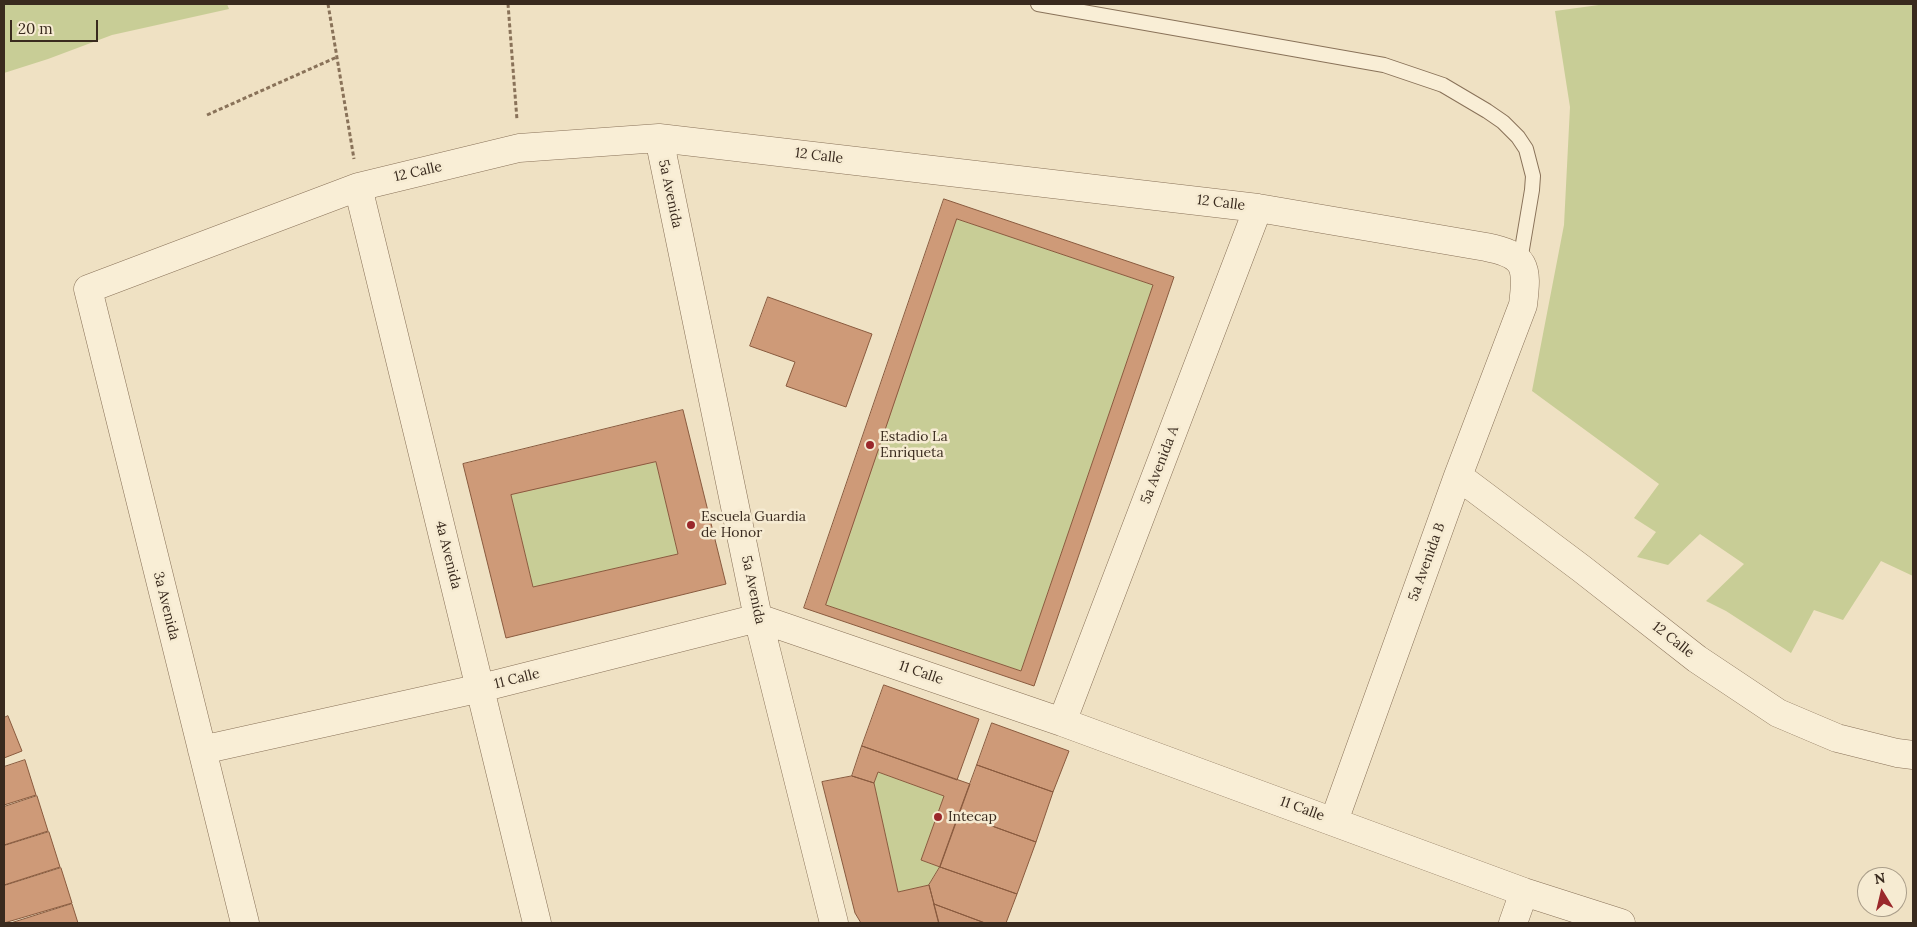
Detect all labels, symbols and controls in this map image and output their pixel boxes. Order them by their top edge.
scale bar [12,10,100,42]
text: 20 m [18,19,53,38]
street label: 12 Calle [794,145,844,167]
street label: 12 Calle [392,158,444,186]
street label: 5a Avenida [655,158,685,230]
street label: 12 Calle [1196,192,1246,214]
street label: 5a Avenida A [1137,424,1183,506]
place label: Estadio La Enriqueta [880,429,948,462]
marker: Estadio La Enriqueta [864,439,876,451]
place label: Escuela Guardia de Honor [701,509,806,542]
street label: 4a Avenida [431,519,465,591]
marker: Escuela Guardia de Honor [685,519,697,531]
street label: 5a Avenida B [1405,521,1449,603]
street label: 5a Avenida [738,554,768,626]
street label: 3a Avenida [149,570,183,642]
street label: 12 Calle [1649,618,1697,662]
street label: 11 Calle [896,658,946,688]
street label: 11 Calle [493,665,541,693]
street label: 11 Calle [1277,793,1327,825]
place label: Intecap [948,809,997,825]
marker: Intecap [932,811,944,823]
north arrow [1857,867,1907,917]
text: N [1873,868,1887,888]

